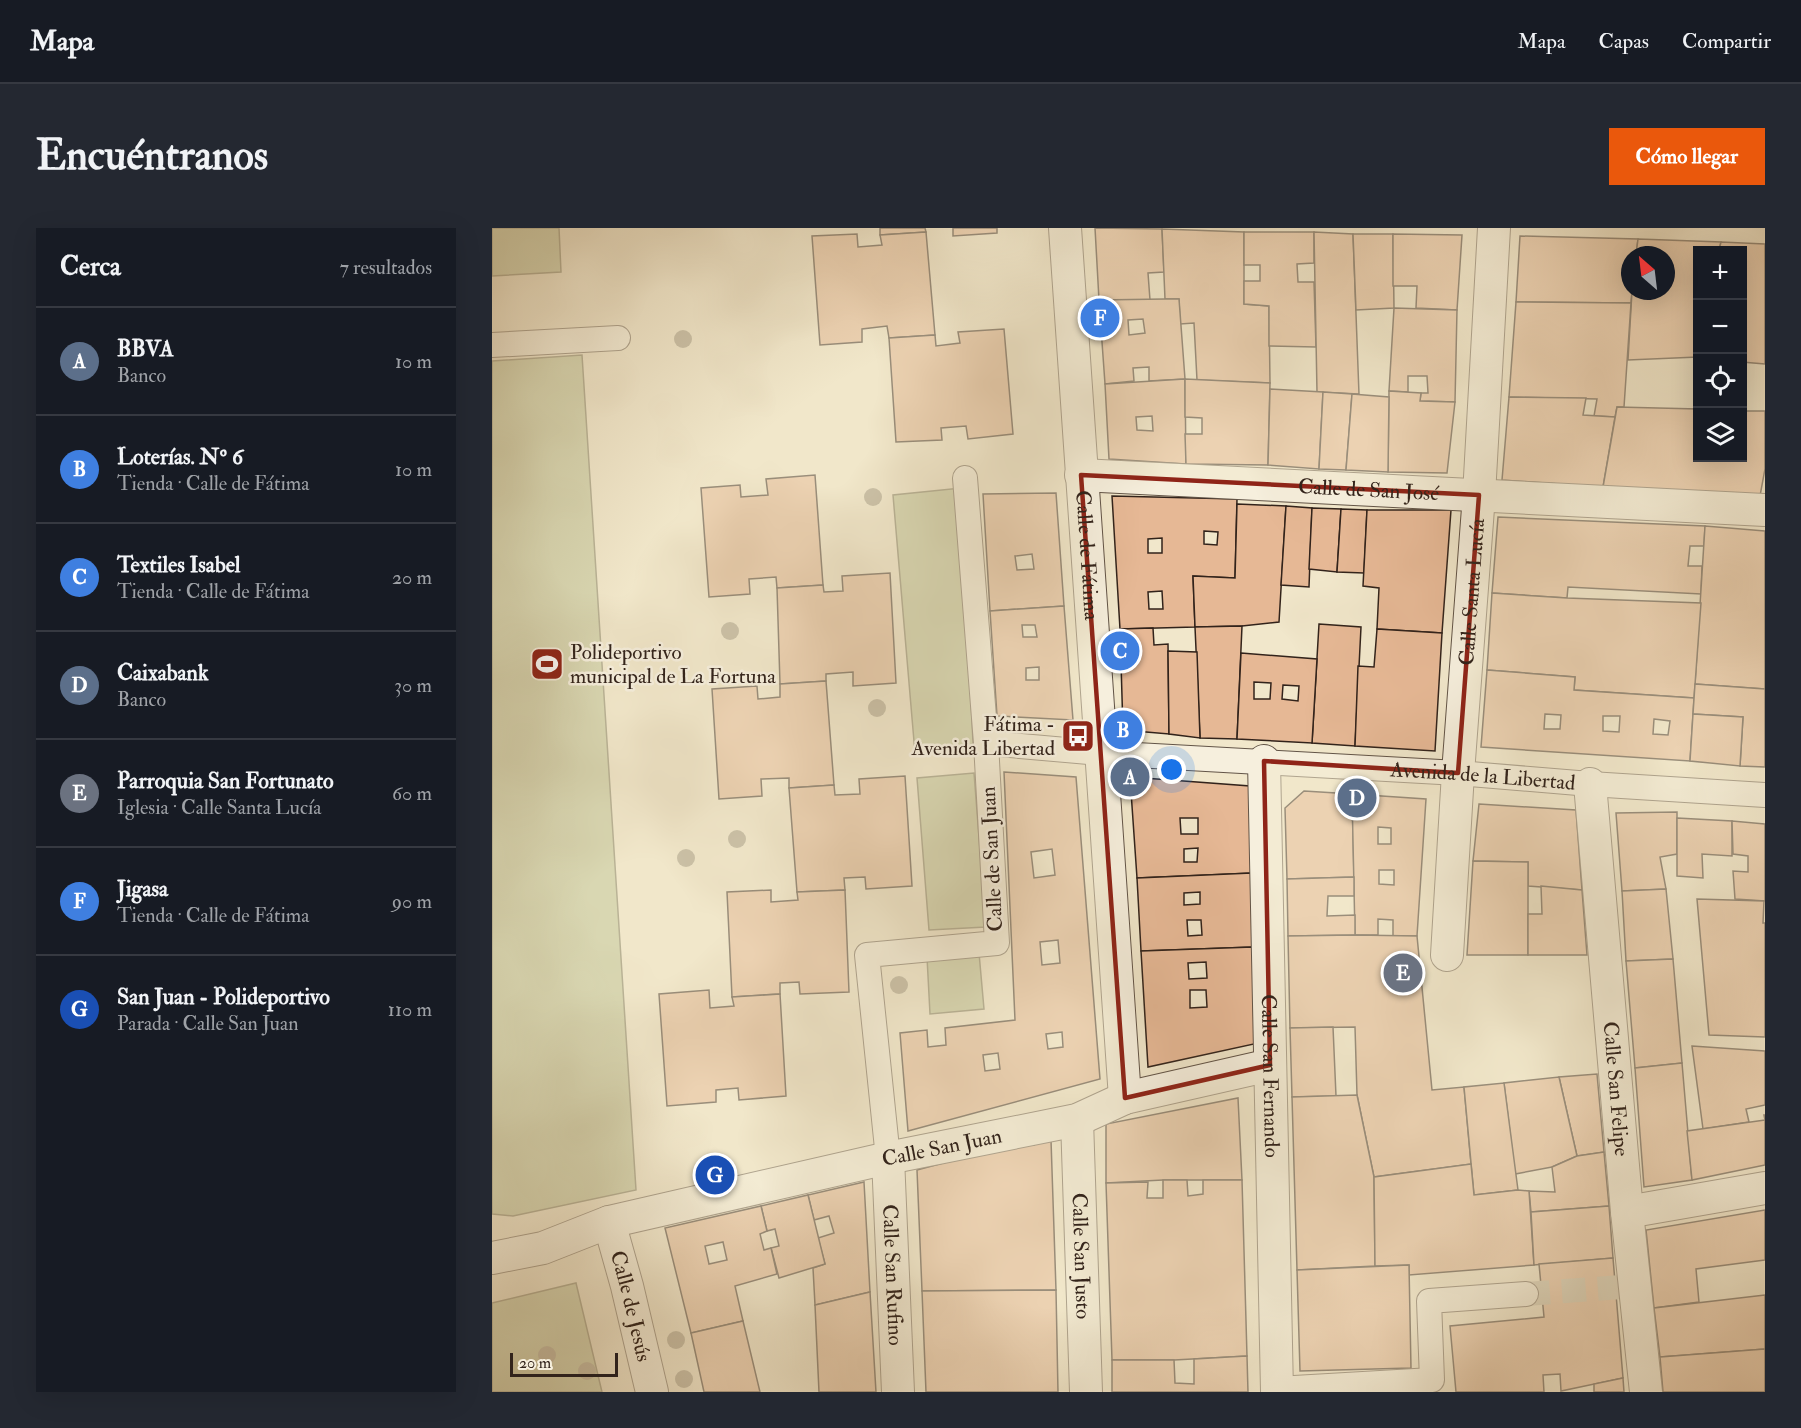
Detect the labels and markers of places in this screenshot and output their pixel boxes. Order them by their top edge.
pin: F [1080,296,1120,340]
pin: C [1100,628,1140,674]
place label: Polideportivo municipal de La Fortuna [570,639,776,690]
sports icon: Polideportivo municipal de La Fortuna [529,646,565,682]
pin: B [1104,708,1142,752]
place label: Fátima - Avenida Libertad [910,711,1056,762]
bus stop icon: Fátima - Avenida Libertad [1060,718,1096,754]
pin: A [1110,754,1150,800]
pin: D [1338,776,1376,820]
pin: E [1384,950,1422,996]
pin: G [696,1152,734,1198]

